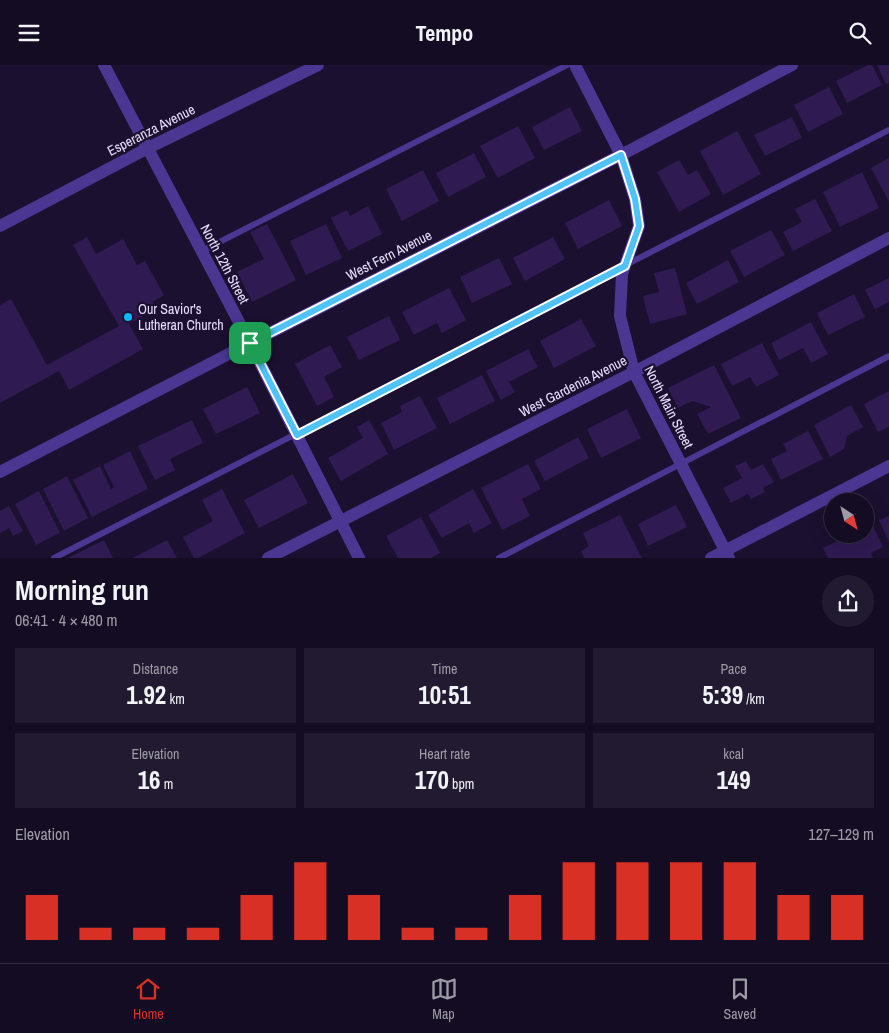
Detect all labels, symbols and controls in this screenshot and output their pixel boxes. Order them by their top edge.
text: Tempo [416,18,473,48]
icon: menu [15,19,43,47]
icon: search [846,19,874,47]
street label: Esperanza Avenue [104,100,198,160]
street label: North 12th Street [197,221,253,307]
street label: West Fern Avenue [343,226,435,284]
place label: Our Savior's Lutheran Church [138,300,224,334]
marker: Our Savior's Lutheran Church [122,311,134,323]
pin [229,322,271,364]
icon: arrive [236,329,264,357]
street label: West Gardenia Avenue [516,351,630,421]
street label: North Main Street [640,363,698,451]
north arrow [824,493,874,543]
map controls [824,493,874,543]
text: Morning run [15,571,149,609]
button: share [822,575,874,627]
text: 06:41 · 4 × 480 m [15,609,118,631]
text: Distance [133,660,178,678]
text: Time [432,660,457,678]
text: Pace [720,660,747,678]
text: 1.92 [126,678,166,712]
text: 10:51 [418,678,471,712]
text: 5:39 [702,678,743,712]
text: km [166,690,185,708]
text: /km [743,690,765,708]
text: Elevation [132,745,179,763]
text: Heart rate [419,745,470,763]
text: kcal [723,745,744,763]
text: 16 [138,763,161,797]
text: 170 [415,763,449,797]
text: 149 [716,763,751,797]
text: m [161,775,173,793]
text: bpm [449,775,474,793]
text: Elevation [15,823,70,845]
text: 127–129 m [808,823,874,845]
tab: Home [133,975,164,1023]
tab: Map [430,975,458,1023]
tab: Saved [723,975,756,1023]

